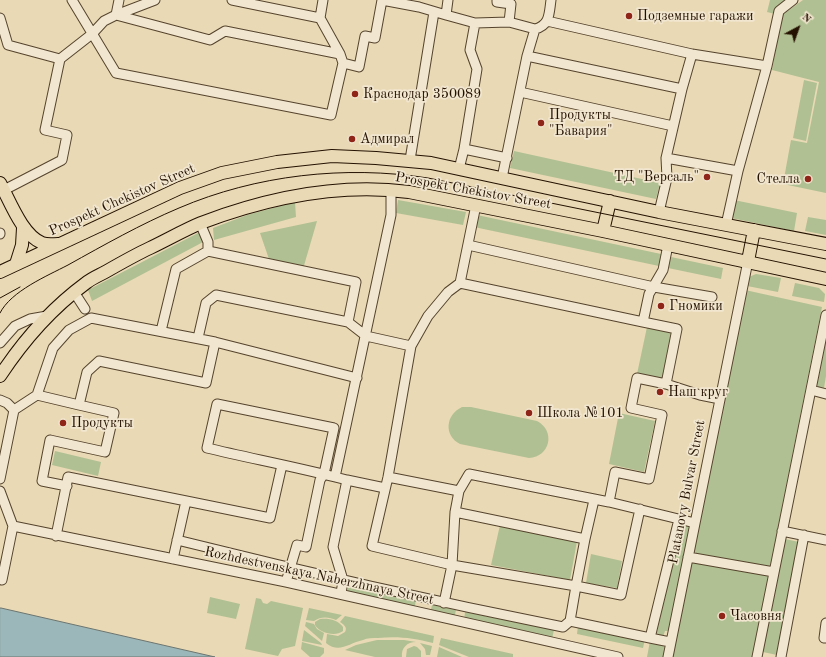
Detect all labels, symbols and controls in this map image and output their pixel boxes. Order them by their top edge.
place label: Подземные гаражи [637,8,754,24]
north arrow [778,8,818,48]
marker: Подземные гаражи [624,11,634,21]
text: N [799,12,813,25]
place label: Краснодар 350089 [363,86,481,102]
marker: Краснодар 350089 [350,89,360,99]
place label: Продукты "Бавария" [549,107,613,140]
marker: Продукты "Бавария" [536,118,546,128]
place label: Адмирал [360,131,414,147]
marker: Адмирал [347,134,357,144]
street label: Prospekt Chekistov Street [46,160,198,240]
street label: Prospekt Chekistov Street [394,169,552,213]
place label: ТД "Версаль" [614,169,699,185]
place label: Стелла [757,171,800,187]
marker: ТД "Версаль" [702,172,712,182]
marker: Стелла [803,174,813,184]
place label: Гномики [669,298,723,314]
marker: Гномики [656,301,666,311]
place label: Наш круг [668,384,728,400]
marker: Наш круг [655,387,665,397]
place label: Школа №101 [537,405,624,421]
marker: Школа №101 [524,408,534,418]
place label: Продукты [71,415,133,431]
marker: Продукты [58,418,68,428]
street label: Platanovy Bulvar Street [665,419,709,565]
street label: Rozhdestvenskaya Naberzhnaya Street [203,543,435,609]
place label: Часовня [730,608,782,624]
marker: Часовня [717,611,727,621]

